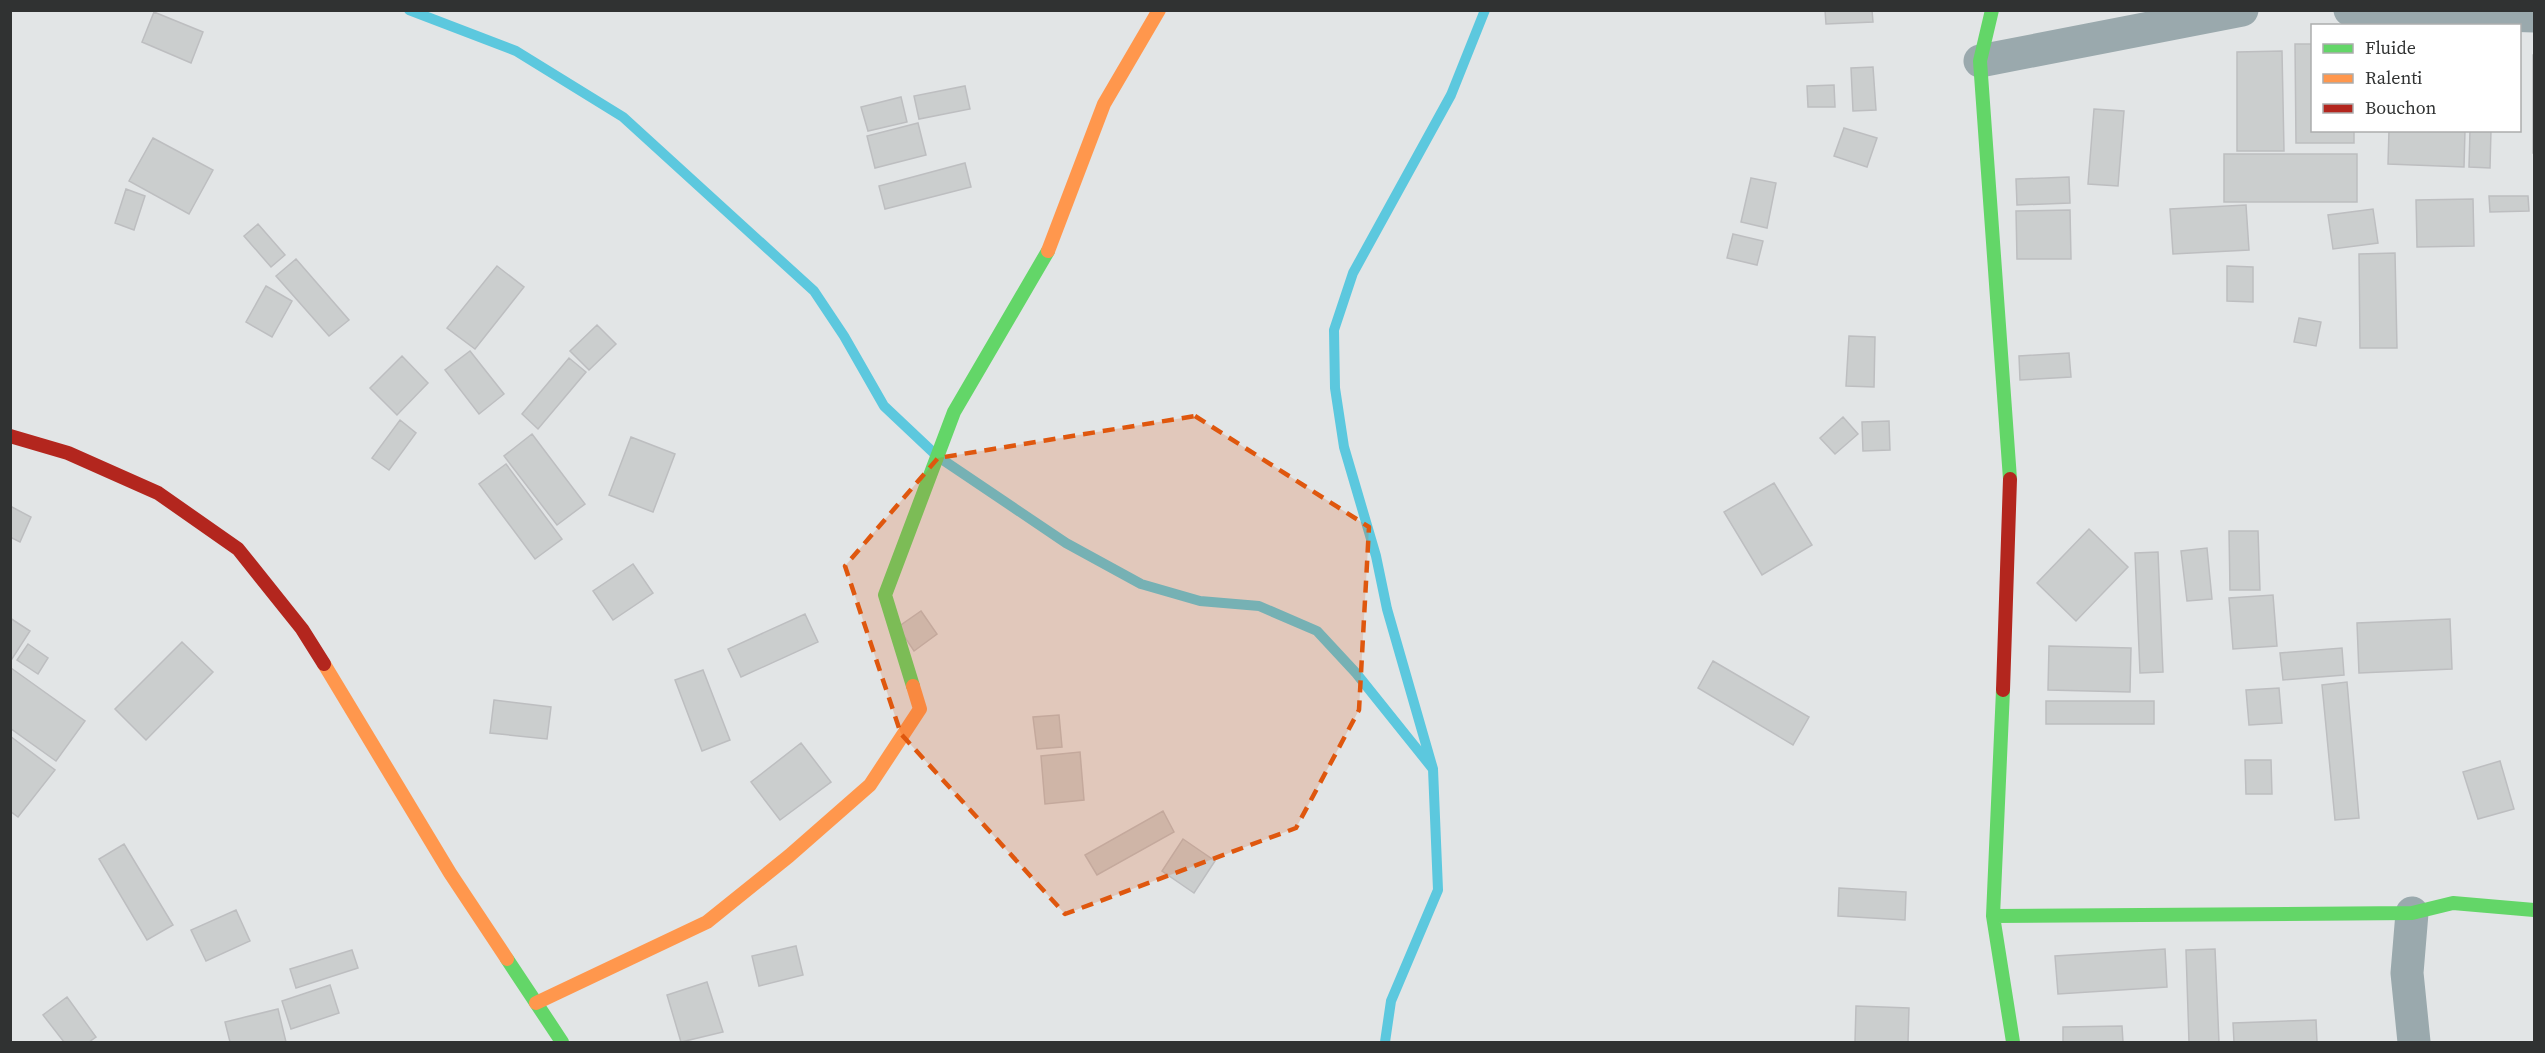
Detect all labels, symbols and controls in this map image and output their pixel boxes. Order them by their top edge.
legend [2311,24,2521,132]
text: Fluide [2365,35,2416,60]
text: Ralenti [2365,65,2422,90]
text: Bouchon [2365,95,2437,120]

